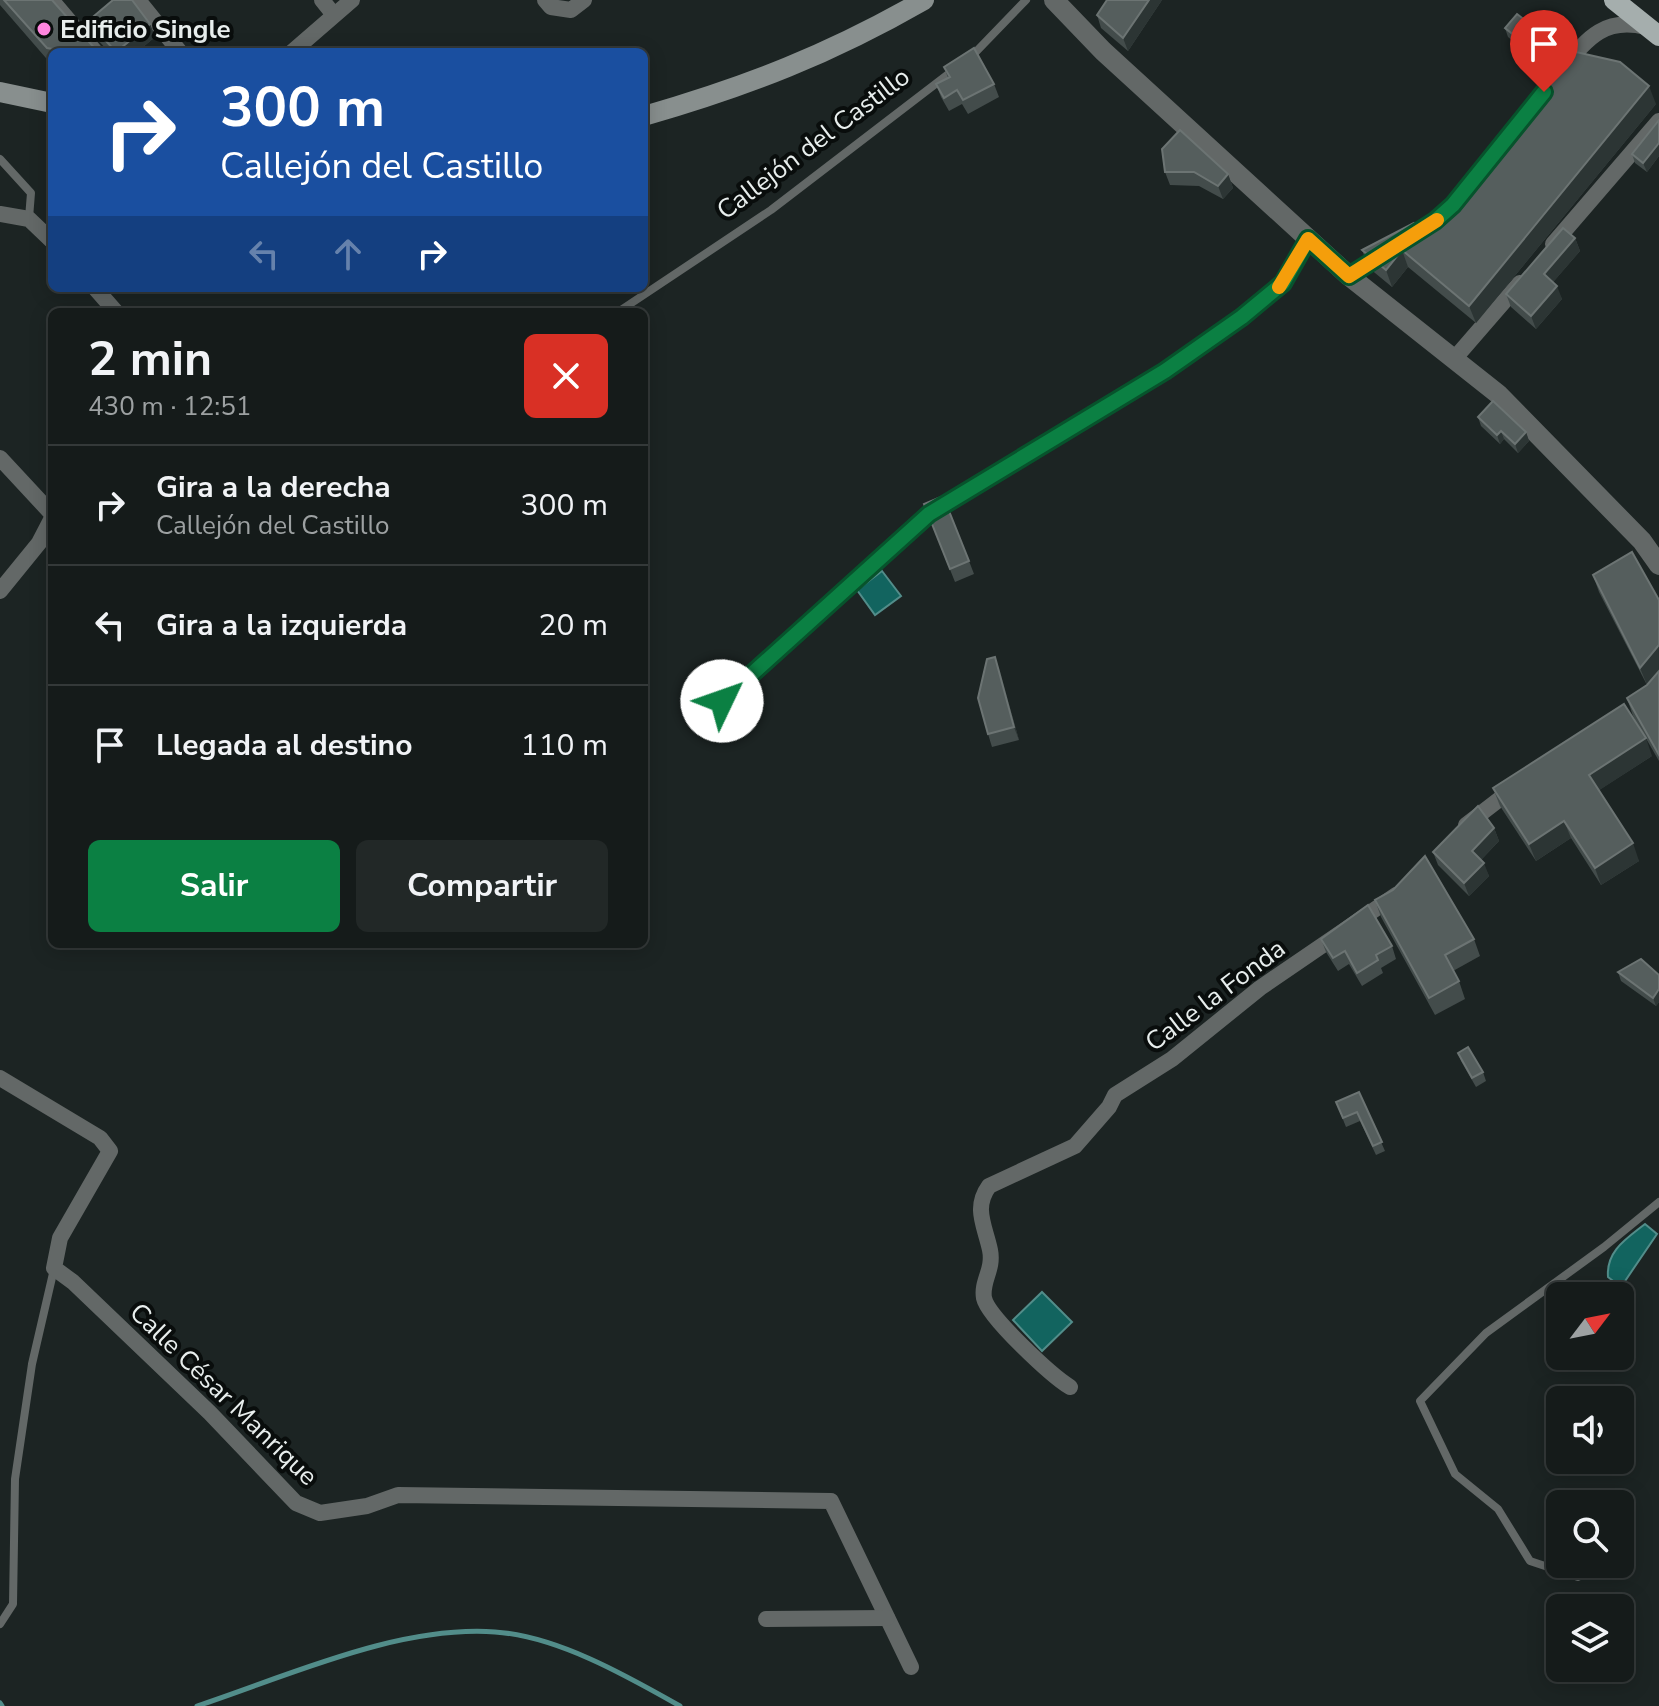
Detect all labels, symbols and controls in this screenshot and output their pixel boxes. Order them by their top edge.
pin [1510,10,1578,92]
place label: Edificio Single [60,12,231,47]
marker: Edificio Single [35,20,53,38]
icon: arrive [1522,22,1566,66]
street label: Callejón del Castillo [710,59,917,228]
text: 300 m [220,69,385,146]
icon: right [88,80,192,184]
text: Callejón del Castillo [220,142,543,191]
icon: left [242,232,286,276]
icon: ahead [326,232,370,276]
icon: right [410,232,454,276]
text: 2 min [88,326,212,392]
button: close [524,334,608,418]
text: 430 m · 12:51 [88,389,251,424]
text: Gira a la derecha [156,467,391,508]
icon: right [88,483,132,527]
text: 300 m [521,485,608,526]
text: Callejón del Castillo [156,508,389,543]
icon: left [88,603,132,647]
text: Gira a la izquierda [156,605,407,646]
text: 20 m [539,605,608,646]
position arrow [680,659,764,743]
icon: arrive [88,723,132,767]
text: Llegada al destino [156,725,412,766]
text: 110 m [521,725,608,766]
button: Salir [88,840,340,932]
button: Compartir [356,840,608,932]
street label: Calle la Fonda [1138,931,1292,1060]
north arrow [1546,1282,1634,1370]
map controls [1546,1282,1634,1682]
street label: Calle César Manrique [122,1295,325,1493]
button: sound [1546,1386,1634,1474]
button: search [1546,1490,1634,1578]
button: layers [1546,1594,1634,1682]

